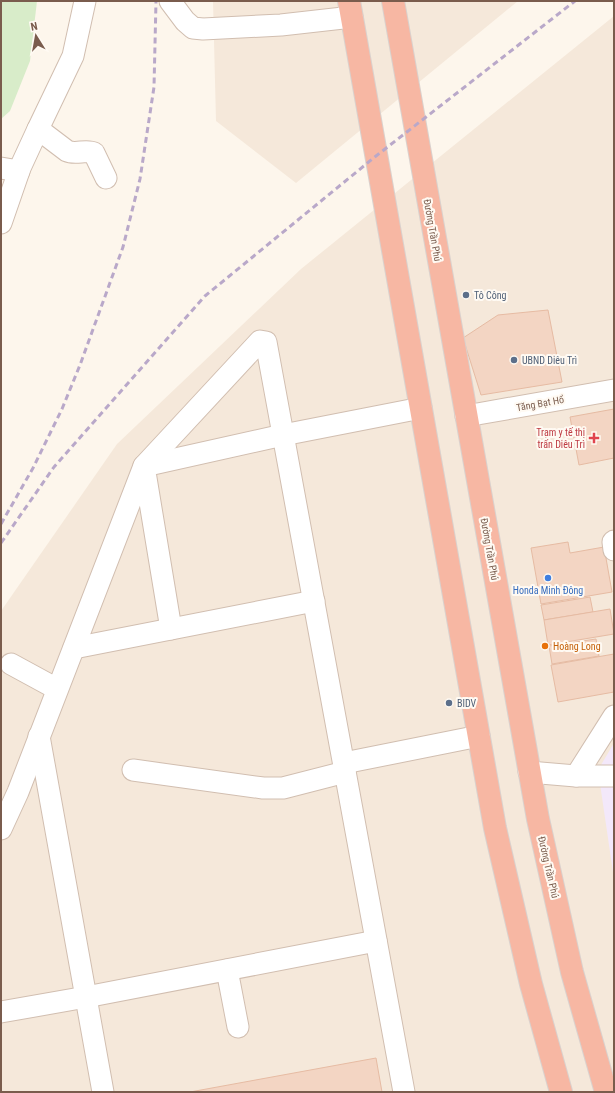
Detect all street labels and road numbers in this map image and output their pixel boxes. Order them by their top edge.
street label: Đường Trần Phú [422,198,444,262]
street label: Tăng Bạt Hổ [515,393,565,414]
street label: Đường Trần Phú [479,517,501,581]
street label: Đường Trần Phú [536,835,562,899]

